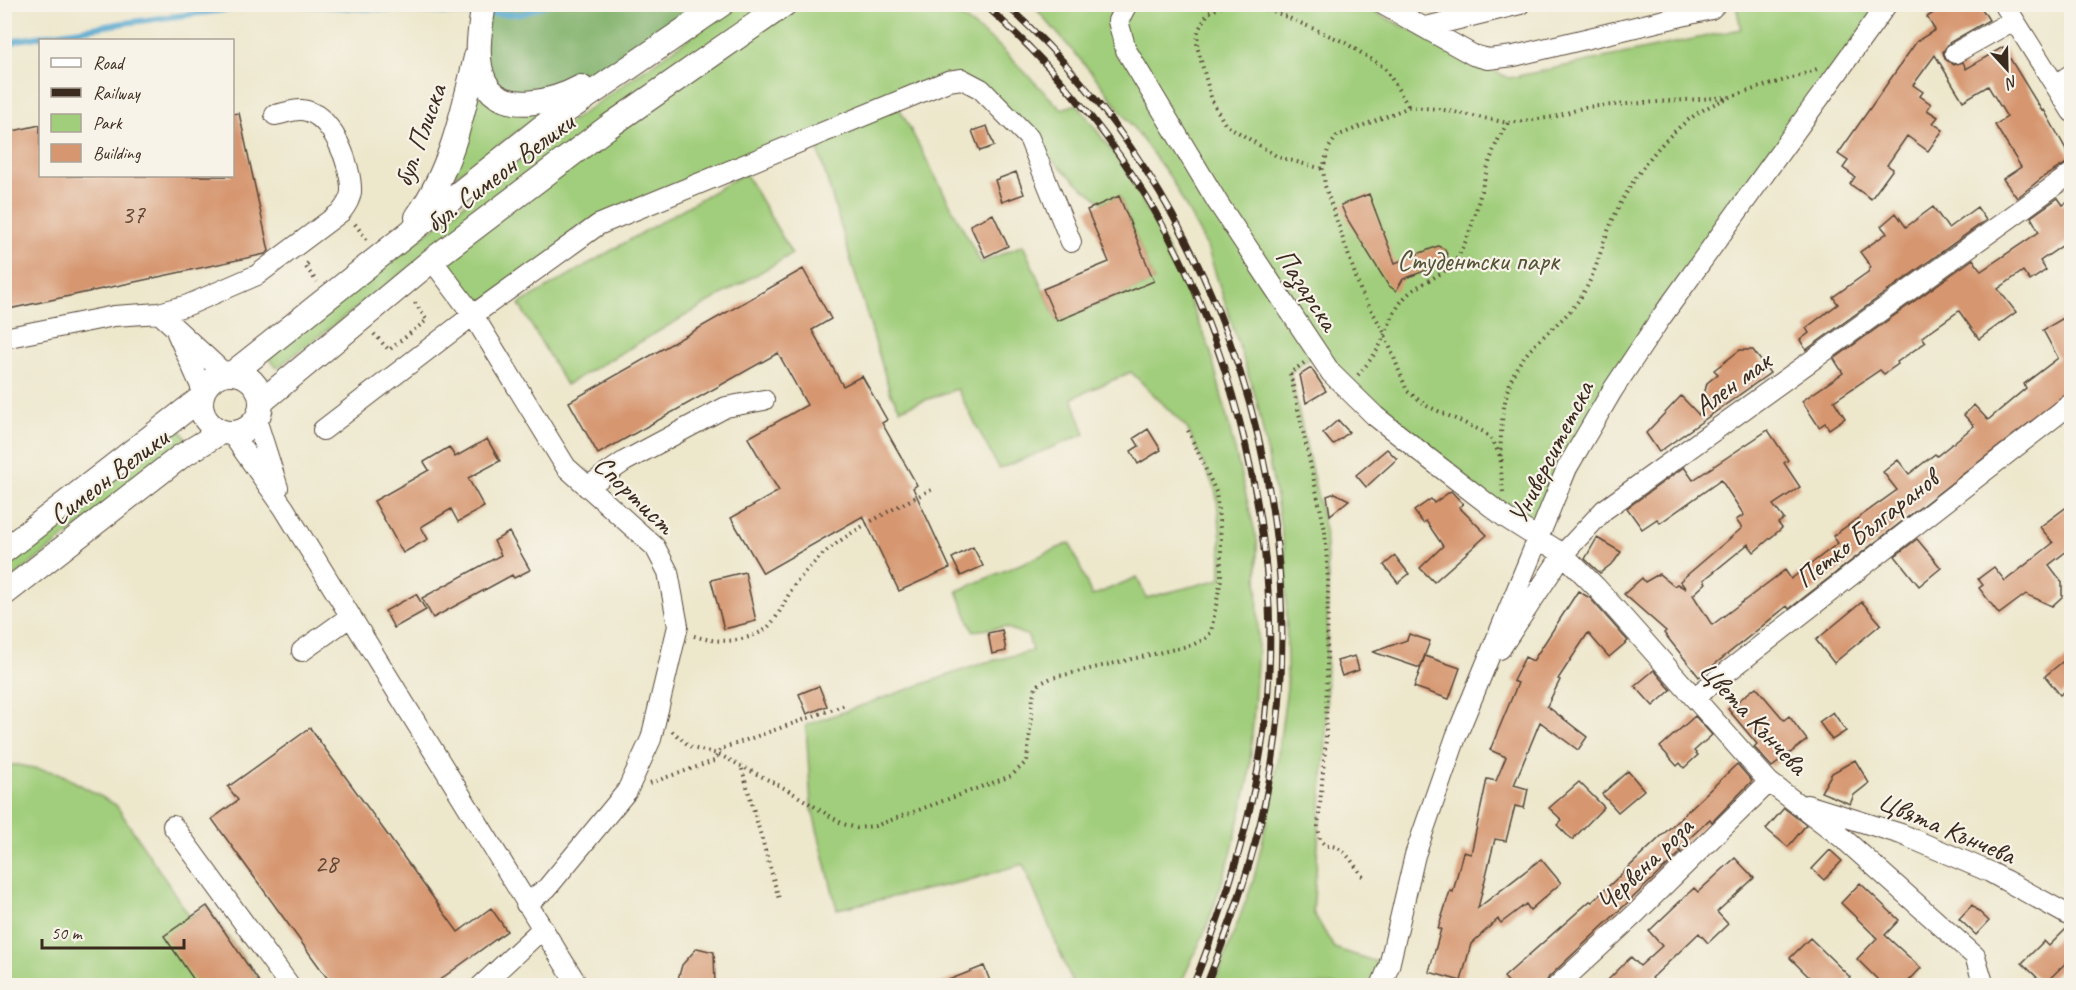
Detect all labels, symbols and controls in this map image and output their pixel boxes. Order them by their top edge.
legend [39,39,234,177]
north arrow [1977,39,2037,99]
text: Road [93,52,126,74]
text: N [2001,71,2021,94]
street label: бул. Плиска [385,78,455,191]
text: Railway [93,82,141,104]
street label: бул. Симеон Велики [418,103,583,240]
text: Park [93,112,123,134]
text: Building [93,142,142,164]
house number: 37 [121,198,146,231]
street label: Пазарска [1267,242,1348,340]
park label: Студентски парк [1397,243,1561,278]
street label: Ален мак [1687,342,1780,423]
street label: Университетска [1500,373,1602,529]
street label: Симеон Велики [42,419,177,532]
street label: Спортист [587,447,684,543]
street label: Петко Българанов [1788,459,1949,595]
street label: Цвета Кънчева [1692,653,1817,783]
street label: Цвята Кънчева [1873,783,2022,873]
street label: Червена роза [1589,808,1701,919]
house number: 28 [314,847,340,880]
scale bar [42,912,184,950]
text: 50 m [51,922,84,944]

